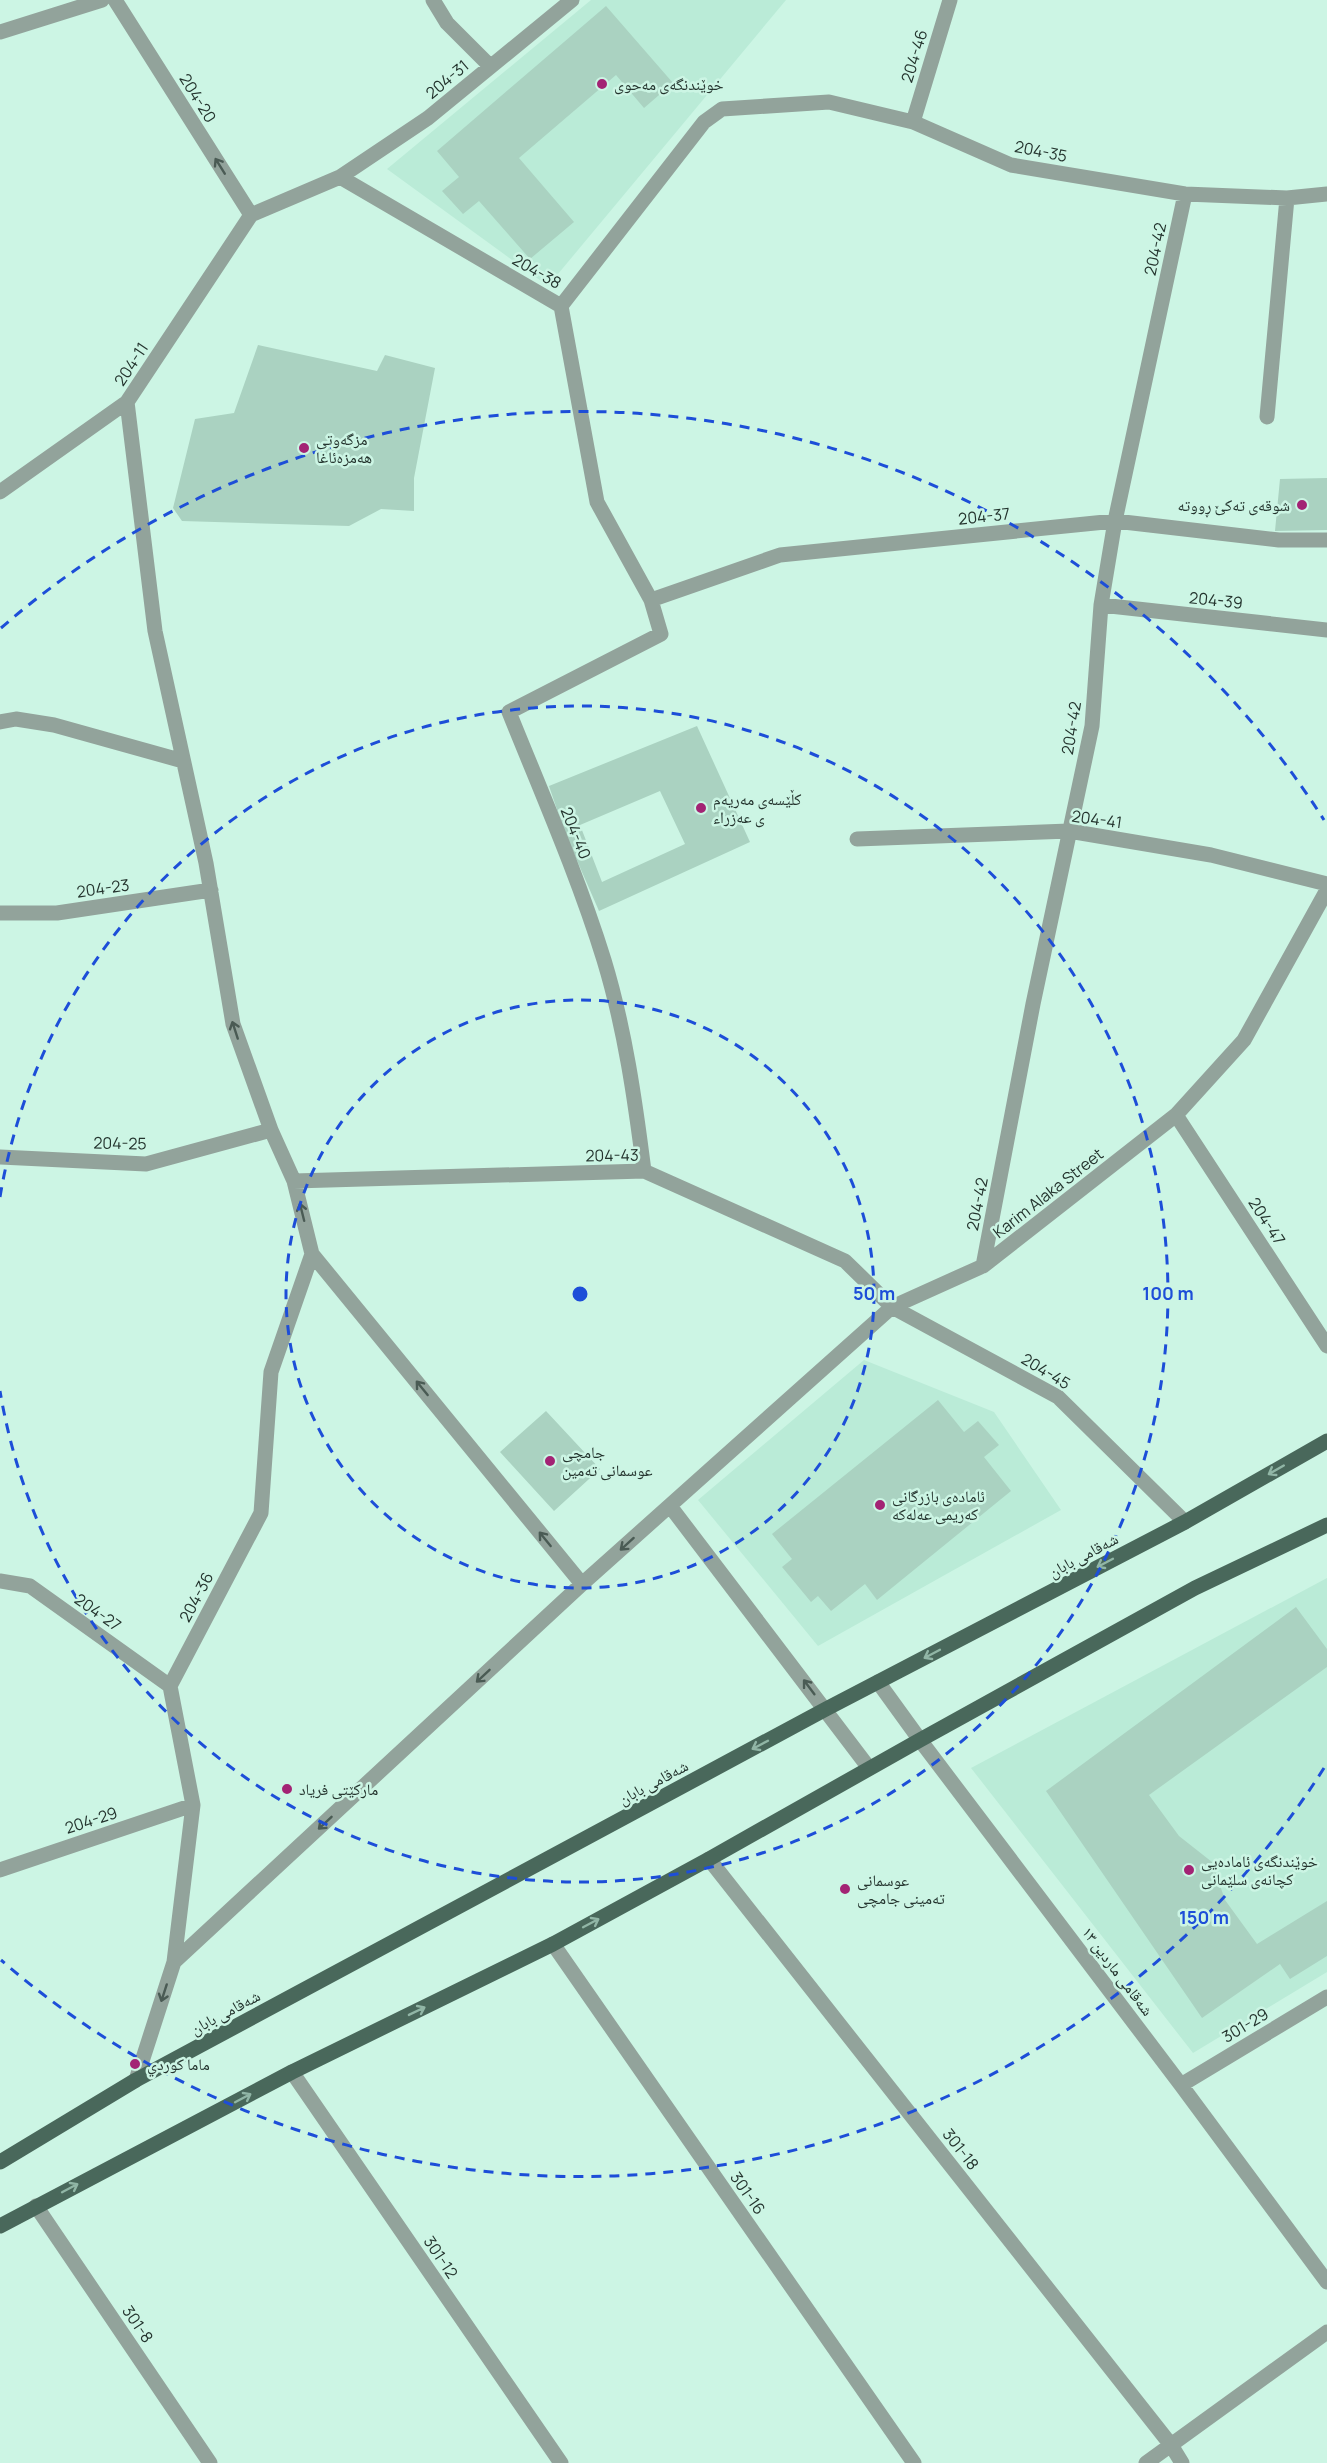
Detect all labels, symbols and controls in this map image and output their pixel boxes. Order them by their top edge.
street label: 204-46 [896,27,932,85]
street label: 204-31 [421,54,473,104]
street label: 204-20 [174,69,222,127]
place label: خوێندنگەی مەحوی [614,73,724,95]
marker: خوێندنگەی مەحوی [595,77,609,91]
street label: 204-35 [1013,135,1069,167]
one-way arrow [214,158,226,175]
street label: 204-42 [1139,221,1171,277]
street label: 204-38 [508,248,566,294]
street label: 204-11 [109,338,153,390]
place label: مزگەوتی هەمزەئاغا [316,428,372,468]
marker: مزگەوتی هەمزەئاغا [297,441,311,455]
place label: شوقەی تەکێ ڕووتە [1178,494,1290,518]
marker: شوقەی تەکێ ڕووتە [1295,498,1309,512]
street label: 204-37 [957,502,1011,530]
street label: 204-39 [1188,586,1244,614]
street label: 204-42 [1056,700,1086,756]
place label: کڵێسەی مەریەم ی عەزراء [713,788,802,828]
marker: کڵێسەی مەریەم ی عەزراء [694,801,708,815]
street label: 204-40 [556,804,596,862]
street label: 204-41 [1070,805,1124,833]
street label: 204-23 [75,873,131,903]
one-way arrow [229,1021,240,1040]
street label: 204-25 [93,1132,147,1154]
street label: Karim Alaka Street [988,1143,1108,1243]
street label: 204-43 [585,1144,639,1166]
street label: 204-42 [961,1176,993,1232]
street label: 204-47 [1243,1193,1291,1249]
one-way arrow [295,1203,307,1222]
text: 50 m [853,1281,895,1305]
text: 100 m [1142,1281,1194,1305]
centre of rings [570,1284,590,1304]
street label: 204-45 [1017,1348,1075,1394]
one-way arrow [415,1380,428,1396]
place label: جامچی عوسمانی تەمین [562,1441,652,1481]
marker: جامچی عوسمانی تەمین [543,1454,557,1468]
one-way arrow [1268,1464,1285,1476]
place label: ئامادەی بازرگانی کەریمی عەلەکە [892,1485,985,1525]
marker: ئامادەی بازرگانی کەریمی عەلەکە [873,1498,887,1512]
street label: شەقامی بابان [1044,1527,1122,1583]
one-way arrow [539,1531,552,1547]
one-way arrow [620,1537,635,1551]
one-way arrow [1096,1558,1114,1570]
street label: 204-36 [174,1568,218,1626]
street label: 204-27 [70,1588,126,1636]
one-way arrow [924,1649,942,1660]
one-way arrow [476,1669,491,1683]
one-way arrow [803,1680,816,1696]
one-way arrow [752,1739,769,1751]
street label: شەقامی بابان [614,1754,692,1810]
place label: مارکێتی فریاد [299,1778,378,1800]
marker: مارکێتی فریاد [280,1782,294,1796]
street label: 204-29 [62,1801,120,1839]
one-way arrow [317,1816,332,1830]
place label: خوێندنگەی ئامادەیی کچانەی سلێمانی [1201,1850,1318,1890]
marker: خوێندنگەی ئامادەیی کچانەی سلێمانی [1182,1863,1196,1877]
place label: عوسمانی تەمینی جامچی [857,1869,945,1909]
marker: عوسمانی تەمینی جامچی [838,1882,852,1896]
text: 150 m [1179,1905,1229,1929]
one-way arrow [582,1917,599,1929]
street label: شەقامی ماردین ١٣ [1077,1922,1159,2020]
one-way arrow [158,1983,169,2002]
street label: شەقامی بابان [186,1984,264,2040]
street label: 301-29 [1218,2003,1272,2047]
one-way arrow [408,2004,426,2016]
place label: ماما كوردي [147,2053,210,2077]
marker: ماما كوردي [128,2057,142,2071]
one-way arrow [233,2092,251,2103]
street label: 301-18 [938,2124,984,2174]
street label: 301-16 [725,2167,771,2219]
one-way arrow [60,2182,78,2193]
street label: 301-12 [419,2231,463,2283]
street label: 301-8 [117,2301,159,2347]

